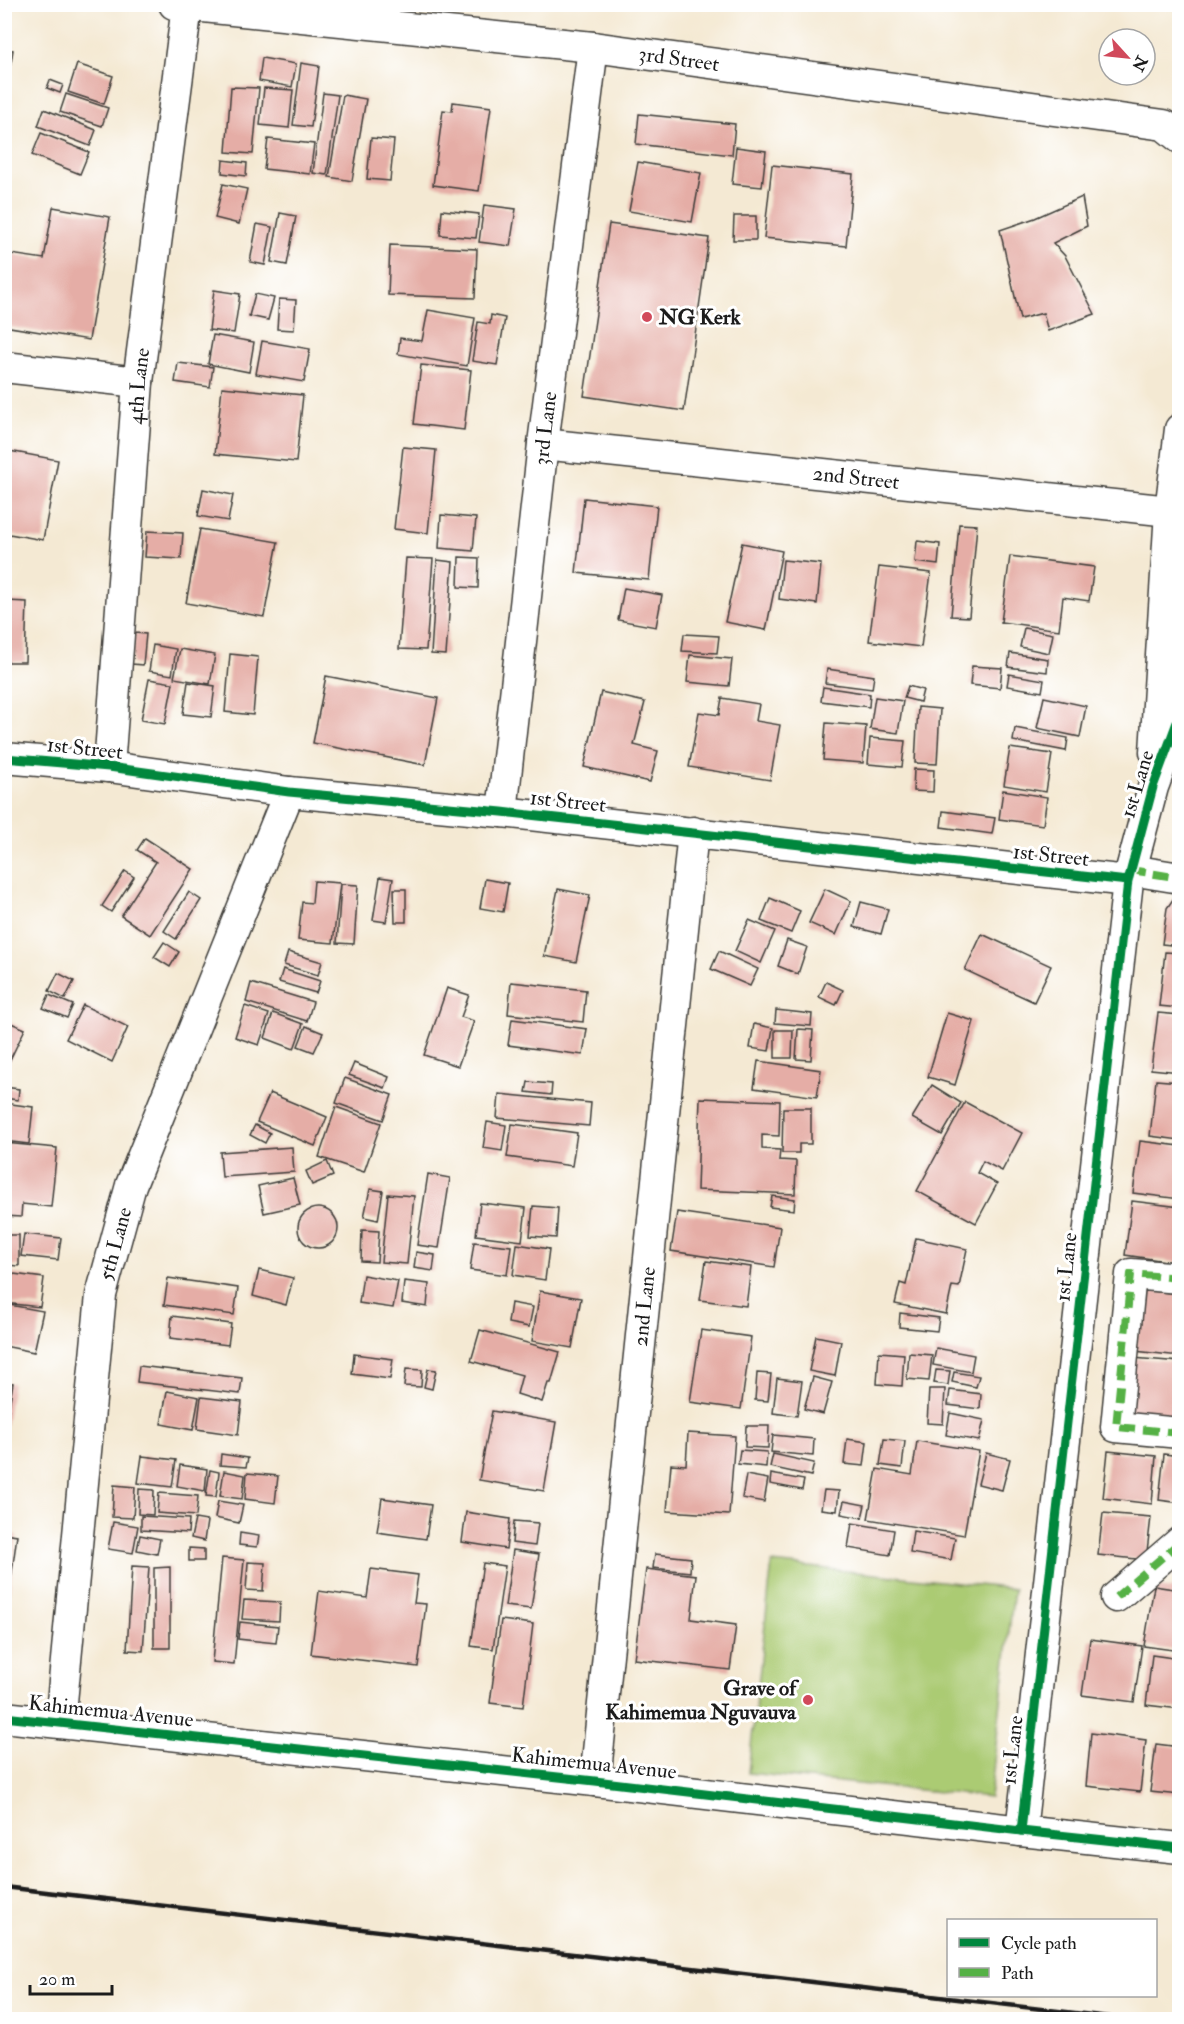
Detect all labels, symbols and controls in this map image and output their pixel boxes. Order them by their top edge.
north arrow [1097,27,1157,87]
street label: 3rd Street [637,40,721,78]
text: N [1127,52,1152,75]
place label: NG Kerk [658,304,742,331]
marker: NG Kerk [640,310,654,324]
street label: 4th Lane [122,346,156,426]
street label: 3rd Lane [528,390,564,467]
street label: 2nd Street [812,460,901,496]
street label: 1st Street [45,731,125,766]
street label: 1st Lane [1114,747,1161,821]
street label: 1st Street [528,784,608,819]
street label: 1st Street [1011,838,1091,873]
street label: 5th Lane [93,1204,138,1284]
street label: 1st Lane [1049,1231,1084,1303]
street label: 2nd Lane [627,1265,662,1348]
place label: Grave of Kahimemua Nguvauva [605,1675,799,1726]
street label: Kahimemua Avenue [27,1689,195,1734]
marker: Grave of Kahimemua Nguvauva [801,1693,815,1707]
street label: 1st Lane [995,1714,1030,1786]
street label: Kahimemua Avenue [510,1741,678,1786]
legend [947,1919,1157,1997]
text: Cycle path [1001,1932,1077,1955]
scale bar [30,1958,112,1996]
text: Path [1001,1962,1034,1985]
text: 20 m [39,1968,75,1991]

